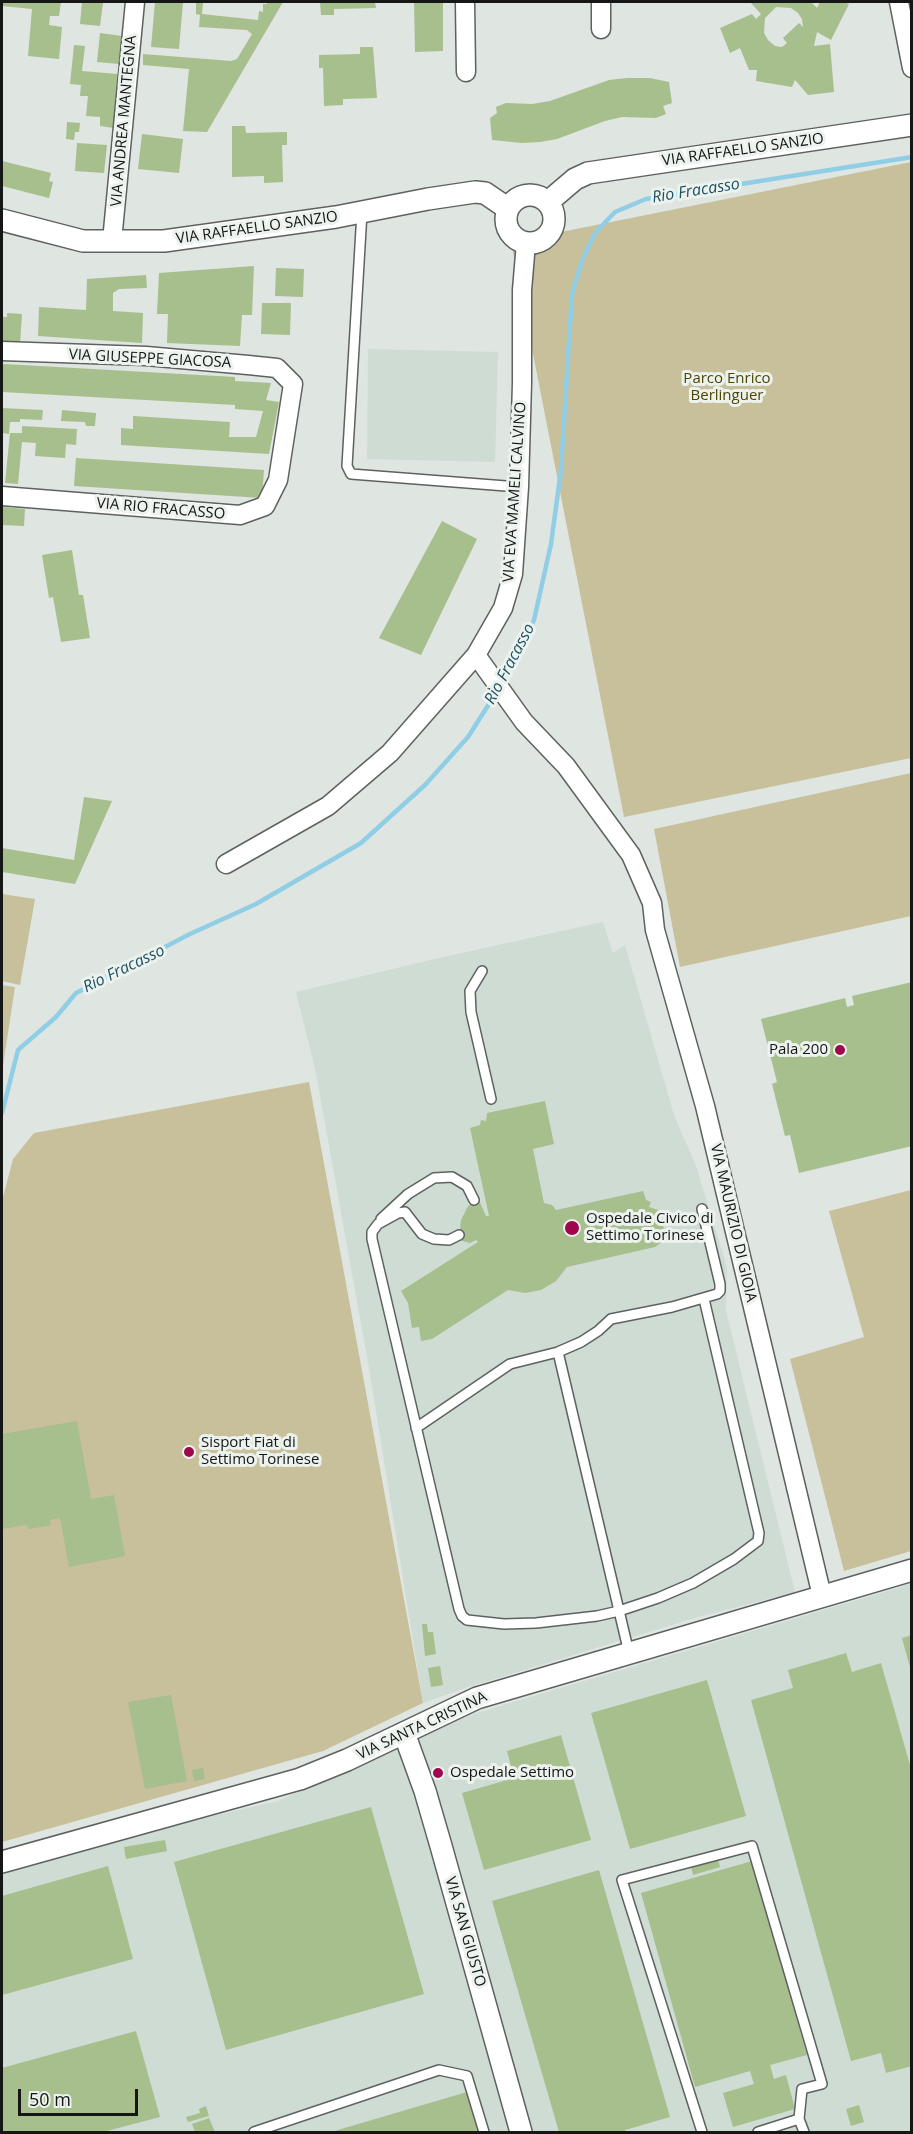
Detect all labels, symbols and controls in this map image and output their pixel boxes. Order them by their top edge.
street label: VIA ANDREA MANTEGNA [108,35,140,207]
street label: VIA RAFFAELLO SANZIO [661,130,825,170]
water label: Rio Fracasso [651,175,741,207]
street label: VIA RAFFAELLO SANZIO [175,208,339,248]
street label: VIA GIUSEPPE GIACOSA [68,346,232,372]
park label: Parco Enrico Berlinguer [683,370,771,405]
street label: VIA EVA MAMELI CALVINO [500,401,530,583]
street label: VIA RIO FRACASSO [96,494,226,524]
water label: Rio Fracasso [481,620,539,708]
water label: Rio Fracasso [80,941,168,997]
place label: Pala 200 [769,1041,828,1059]
marker: Pala 200 [833,1043,847,1057]
street label: VIA MAURIZIO DI GIOIA [706,1142,760,1304]
place label: Ospedale Civico di Settimo Torinese [586,1210,714,1245]
marker: Ospedale Civico di Settimo Torinese [563,1219,581,1237]
place label: Sisport Fiat di Settimo Torinese [201,1434,319,1469]
marker: Sisport Fiat di Settimo Torinese [182,1445,196,1459]
street label: VIA SANTA CRISTINA [354,1688,490,1764]
place label: Ospedale Settimo [450,1764,574,1782]
marker: Ospedale Settimo [431,1766,445,1780]
street label: VIA SAN GIUSTO [441,1875,489,1989]
scale bar [21,2077,141,2115]
text: 50 m [29,2087,71,2111]

